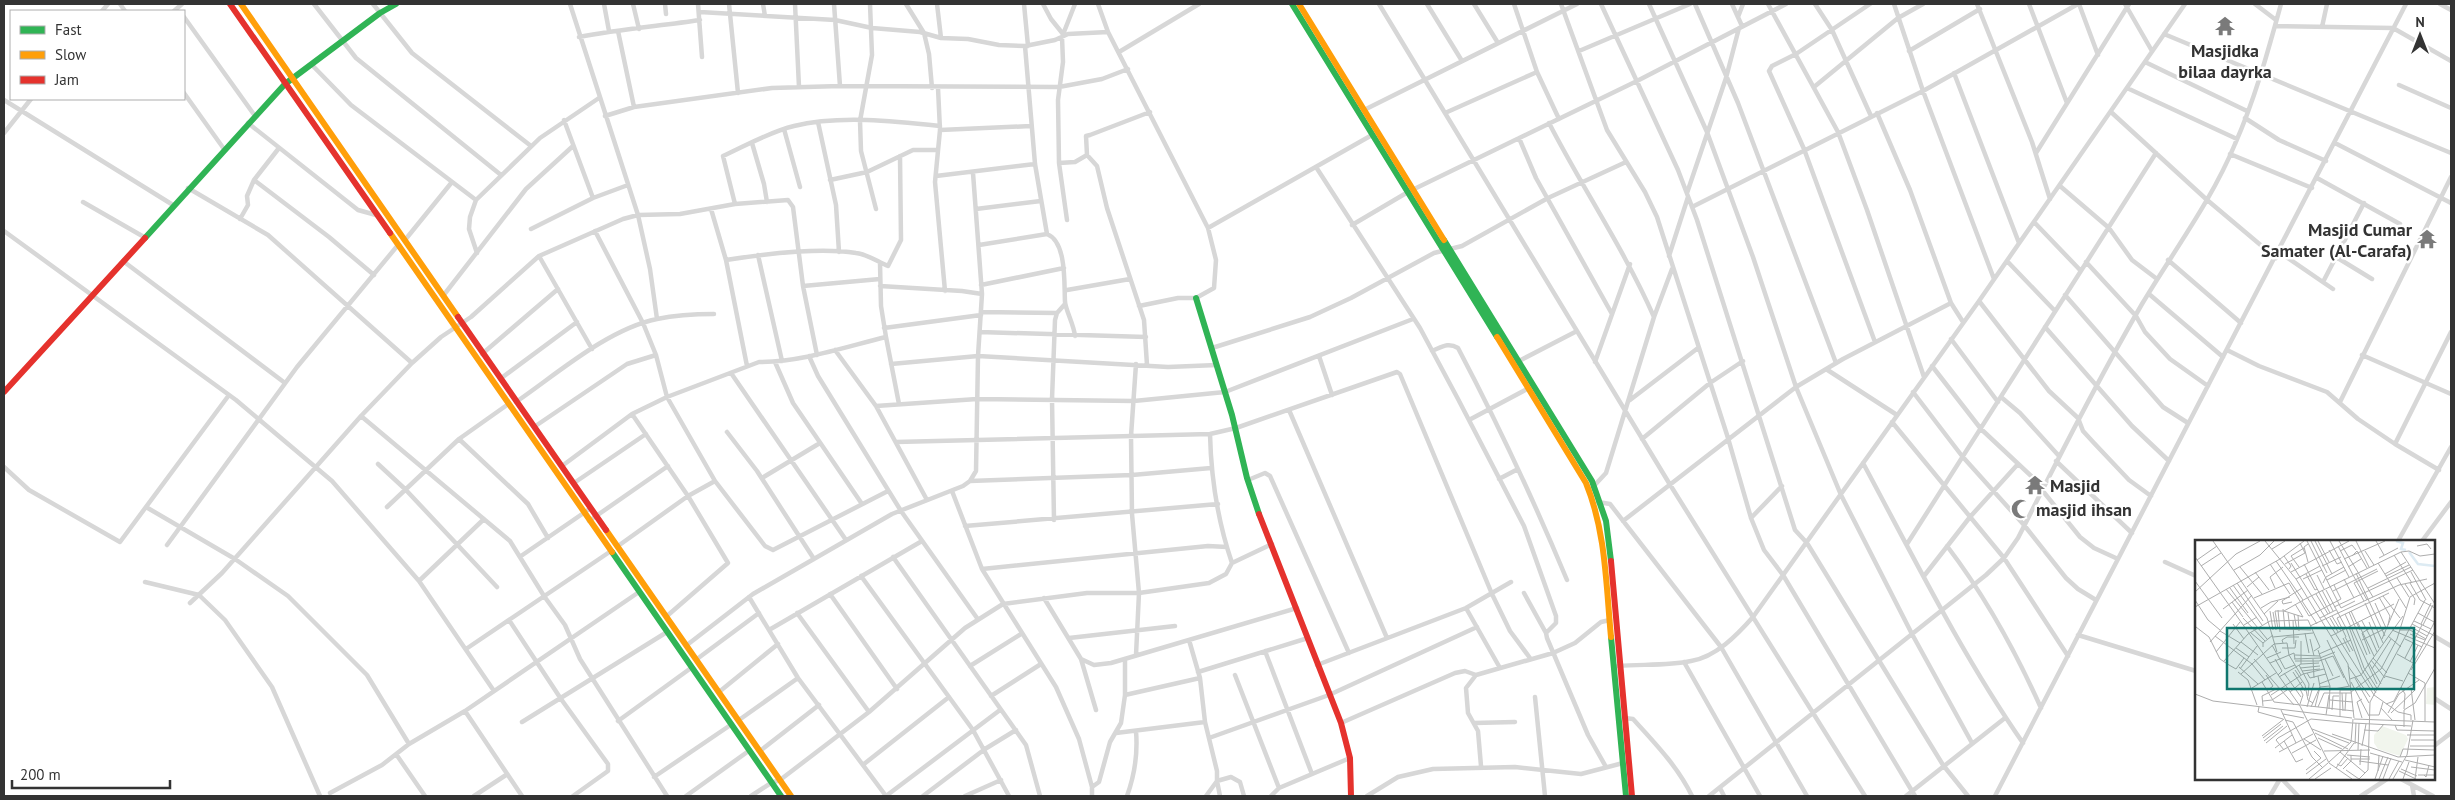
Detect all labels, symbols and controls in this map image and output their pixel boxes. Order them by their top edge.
legend [10,10,185,100]
north arrow [2395,10,2445,60]
text: N [2415,13,2425,31]
temple icon: Masjidka bilaa dayrka [2214,15,2236,37]
text: Fast [55,20,82,39]
place label: Masjidka bilaa dayrka [2178,39,2272,83]
text: Slow [55,45,86,64]
text: Jam [54,70,79,89]
place label: Masjid Cumar Samater (Al-Carafa) [2261,218,2413,262]
temple icon: Masjid Cumar Samater (Al-Carafa) [2416,228,2438,250]
temple icon: Masjid [2024,474,2046,496]
place label: Masjid [2050,474,2100,497]
mosque icon: masjid ihsan [2010,498,2032,520]
place label: masjid ihsan [2036,498,2132,521]
inset map [2195,540,2435,780]
scale bar [12,758,170,790]
text: 200 m [20,765,61,784]

